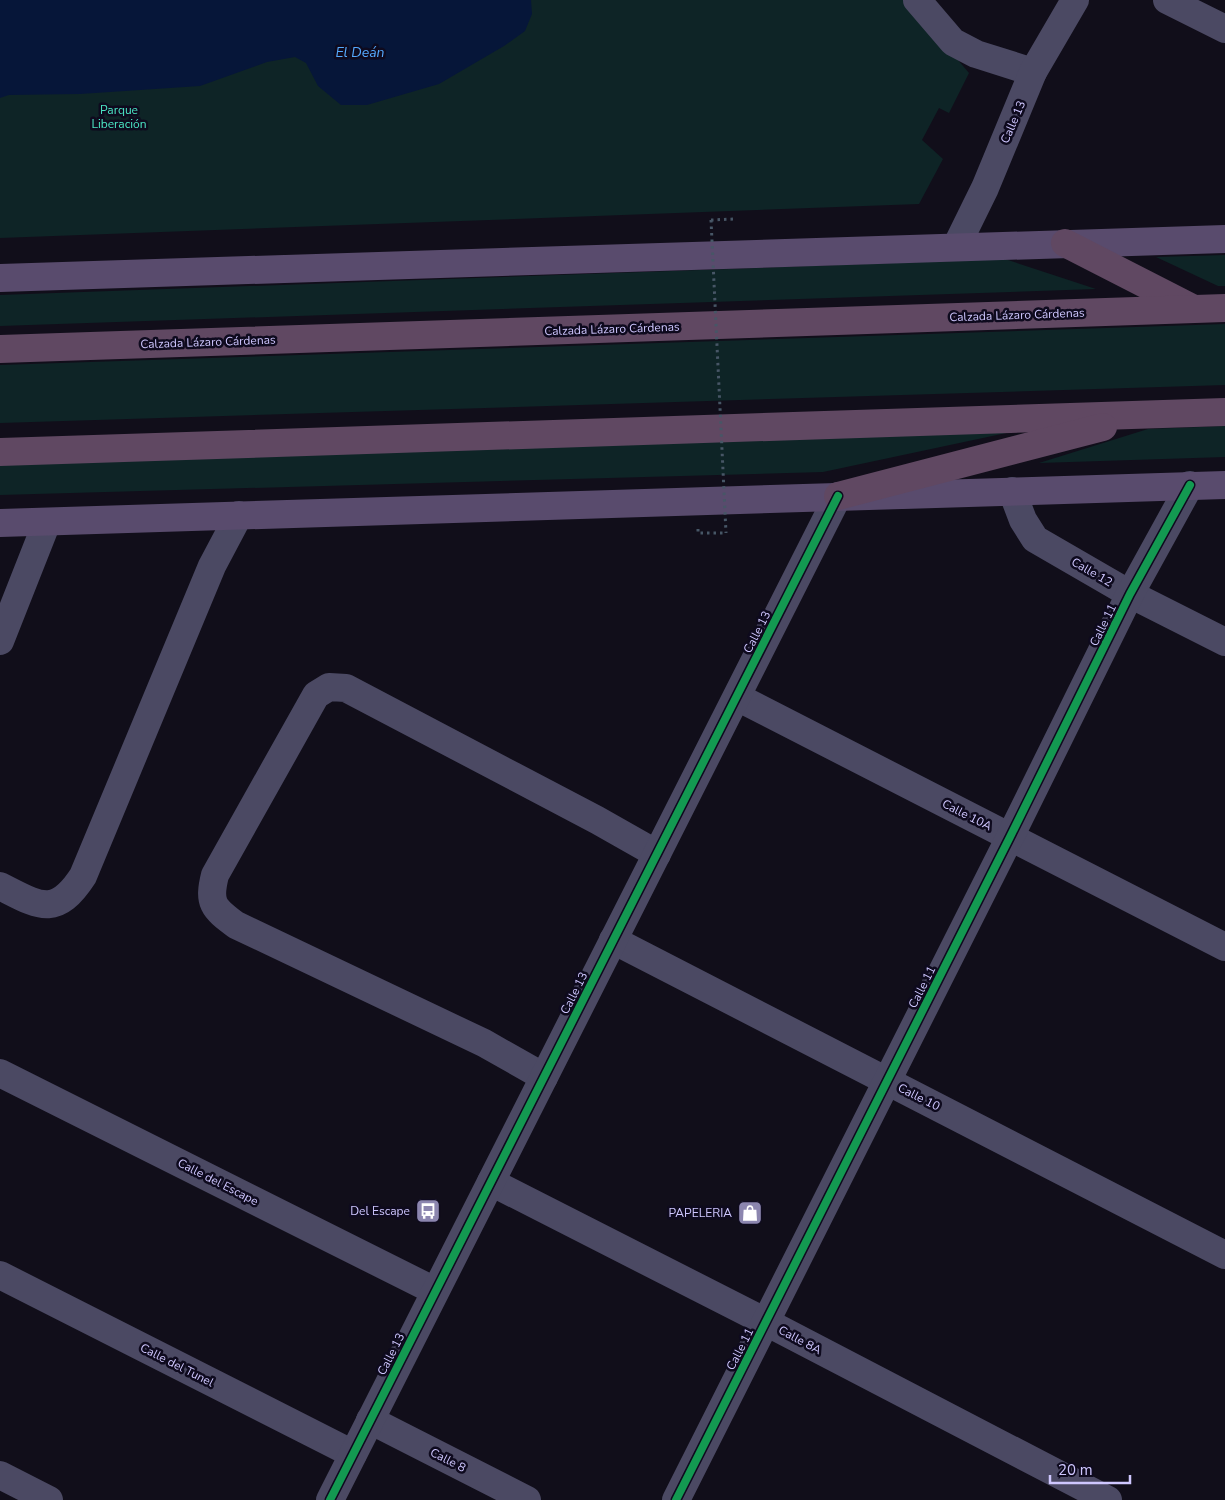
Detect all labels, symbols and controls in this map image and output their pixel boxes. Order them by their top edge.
water label: El Deán [335,43,385,62]
street label: Calle 13 [997,98,1029,146]
park label: Parque Liberación [91,102,147,132]
street label: Calzada Lázaro Cárdenas [949,305,1085,325]
street label: Calzada Lázaro Cárdenas [544,319,680,339]
street label: Calzada Lázaro Cárdenas [140,332,276,352]
street label: Calle 12 [1068,554,1116,590]
street label: Calle 11 [1086,601,1120,649]
street label: Calle 13 [740,608,774,656]
street label: Calle 10A [939,796,995,834]
street label: Calle 11 [905,963,939,1011]
street label: Calle 13 [557,969,591,1017]
street label: Calle 10 [895,1080,943,1114]
street label: Calle del Escape [175,1155,261,1209]
bus stop icon: Del Escape [415,1198,441,1224]
shop icon: PAPELERIA [737,1200,763,1226]
place label: Del Escape [350,1203,410,1219]
place label: PAPELERIA [669,1205,732,1221]
street label: Calle 8A [776,1322,825,1358]
street label: Calle 11 [723,1325,757,1373]
street label: Calle 13 [374,1330,408,1378]
street label: Calle del Tunel [137,1340,217,1391]
street label: Calle 8 [427,1444,469,1476]
scale bar [1050,1452,1130,1484]
text: 20 m [1058,1460,1093,1480]

